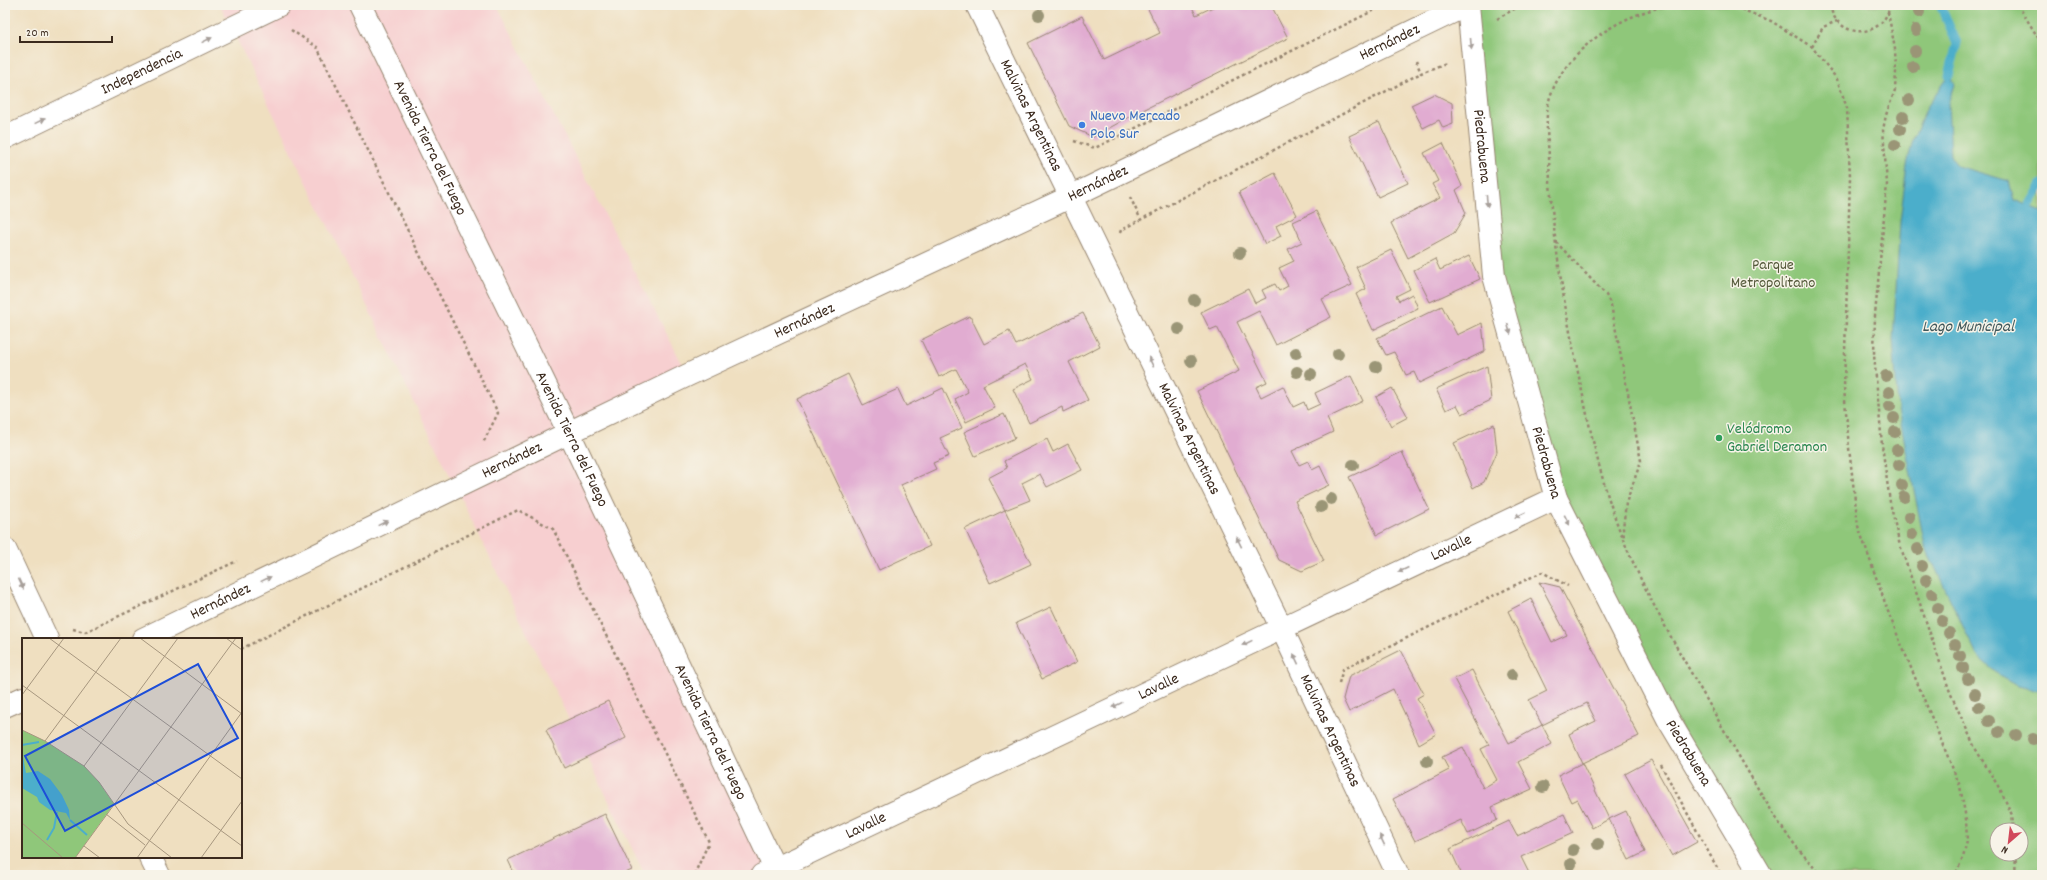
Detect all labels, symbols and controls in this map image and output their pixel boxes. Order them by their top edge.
scale bar [20,18,112,44]
street label: Hernández [1355,18,1424,67]
text: 20 m [26,25,49,42]
one-way arrow [202,37,213,43]
one-way arrow [1467,38,1474,50]
street label: Independencia [97,42,187,101]
street label: Malvinas Argentinas [994,55,1068,176]
street label: Avenida Tierra del Fuego [387,76,473,220]
place label: Nuevo Mercado Polo Sur [1090,105,1180,146]
street label: Piedrabuena [1467,108,1497,185]
one-way arrow [34,118,46,124]
marker: Nuevo Mercado Polo Sur [1077,120,1087,130]
street label: Hernández [1064,159,1132,208]
one-way arrow [1483,195,1490,207]
park label: Parque Metropolitano [1731,254,1815,295]
street label: Hernández [770,297,839,345]
water label: Lago Municipal [1922,316,2016,340]
one-way arrow [1506,323,1512,335]
one-way arrow [1148,357,1154,368]
street label: Avenida Tierra del Fuego [529,367,614,511]
street label: Malvinas Argentinas [1152,379,1226,499]
place label: Velódromo Gabriel Deramon [1727,418,1827,459]
street label: Piedrabuena [1525,424,1567,502]
marker: Velódromo Gabriel Deramon [1714,433,1724,443]
street label: Hernández [478,436,546,485]
one-way arrow [1515,512,1526,518]
one-way arrow [1564,514,1570,526]
one-way arrow [378,520,389,526]
street label: Lavalle [1427,528,1476,567]
one-way arrow [1236,536,1242,548]
one-way arrow [1397,567,1408,573]
one-way arrow [261,576,272,582]
street label: Hernández [186,577,254,626]
one-way arrow [19,579,25,591]
inset map [22,638,242,858]
one-way arrow [1241,640,1253,646]
one-way arrow [1293,653,1299,665]
street label: Avenida Tierra del Fuego [668,660,752,804]
street label: Lavalle [1134,667,1183,706]
street label: Malvinas Argentinas [1293,670,1367,791]
one-way arrow [1112,702,1123,708]
street label: Piedrabuena [1659,715,1717,791]
street label: Lavalle [842,806,890,845]
north arrow [1989,822,2029,862]
one-way arrow [1379,834,1385,845]
text: N [1999,840,2011,857]

